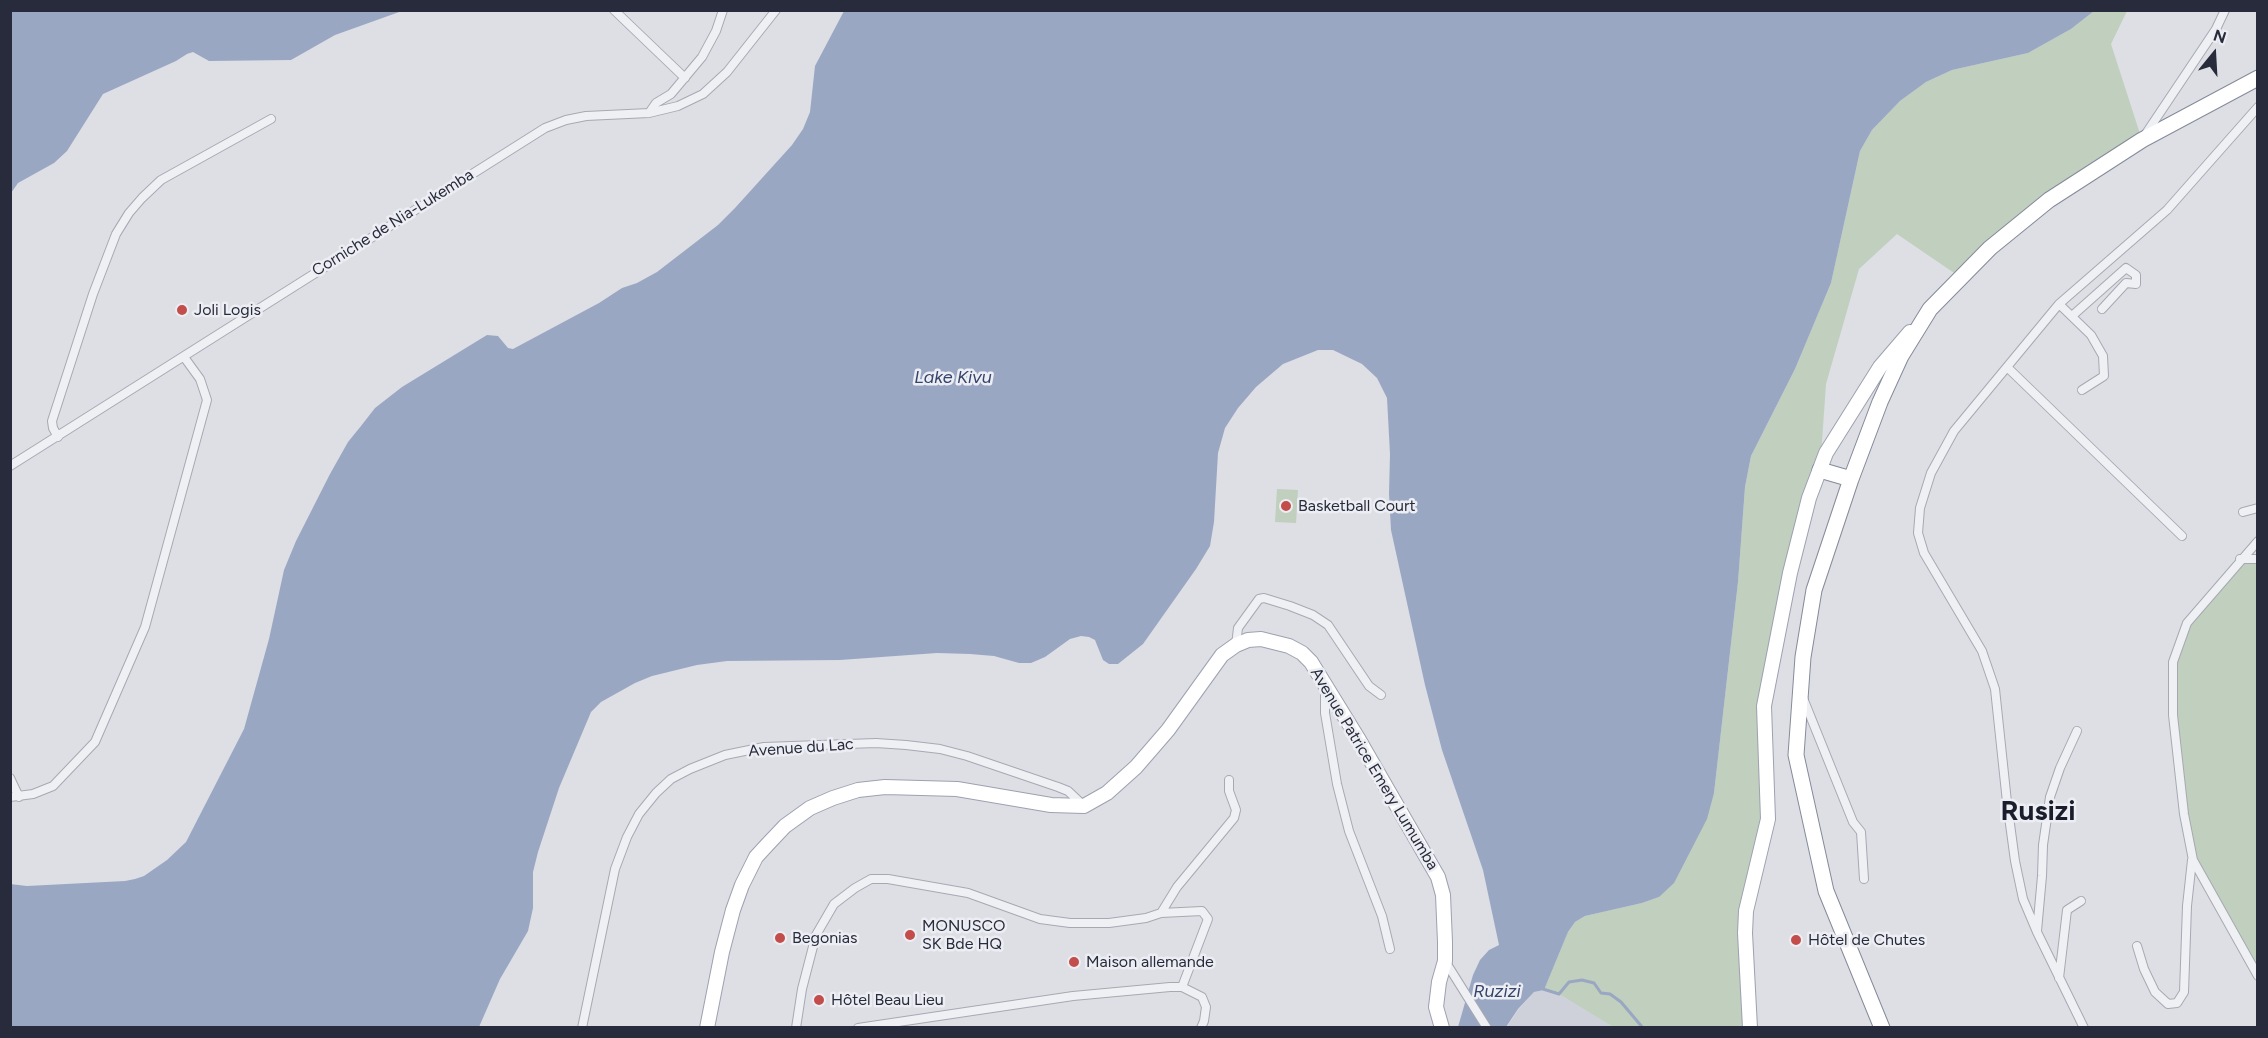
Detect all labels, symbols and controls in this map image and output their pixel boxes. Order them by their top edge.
north arrow [2184,24,2244,84]
text: N [2211,25,2229,47]
street label: Corniche de Nia-Lukemba [309,165,477,281]
place label: Joli Logis [194,300,261,320]
marker: Joli Logis [175,303,189,317]
water label: Lake Kivu [914,367,992,389]
place label: Basketball Court [1298,496,1415,516]
marker: Basketball Court [1279,499,1293,513]
street label: Avenue Patrice Emery Lumumba [1306,664,1442,874]
street label: Avenue du Lac [748,735,854,761]
district label: Rusizi [2000,795,2076,829]
place label: MONUSCO SK Bde HQ [922,916,1005,954]
place label: Begonias [792,928,857,948]
marker: MONUSCO SK Bde HQ [903,928,917,942]
place label: Hôtel de Chutes [1808,930,1925,950]
marker: Begonias [773,931,787,945]
marker: Hôtel de Chutes [1789,933,1803,947]
place label: Maison allemande [1086,952,1214,972]
marker: Maison allemande [1067,955,1081,969]
water label: Ruzizi [1473,981,1521,1003]
place label: Hôtel Beau Lieu [831,990,944,1010]
marker: Hôtel Beau Lieu [812,993,826,1007]

